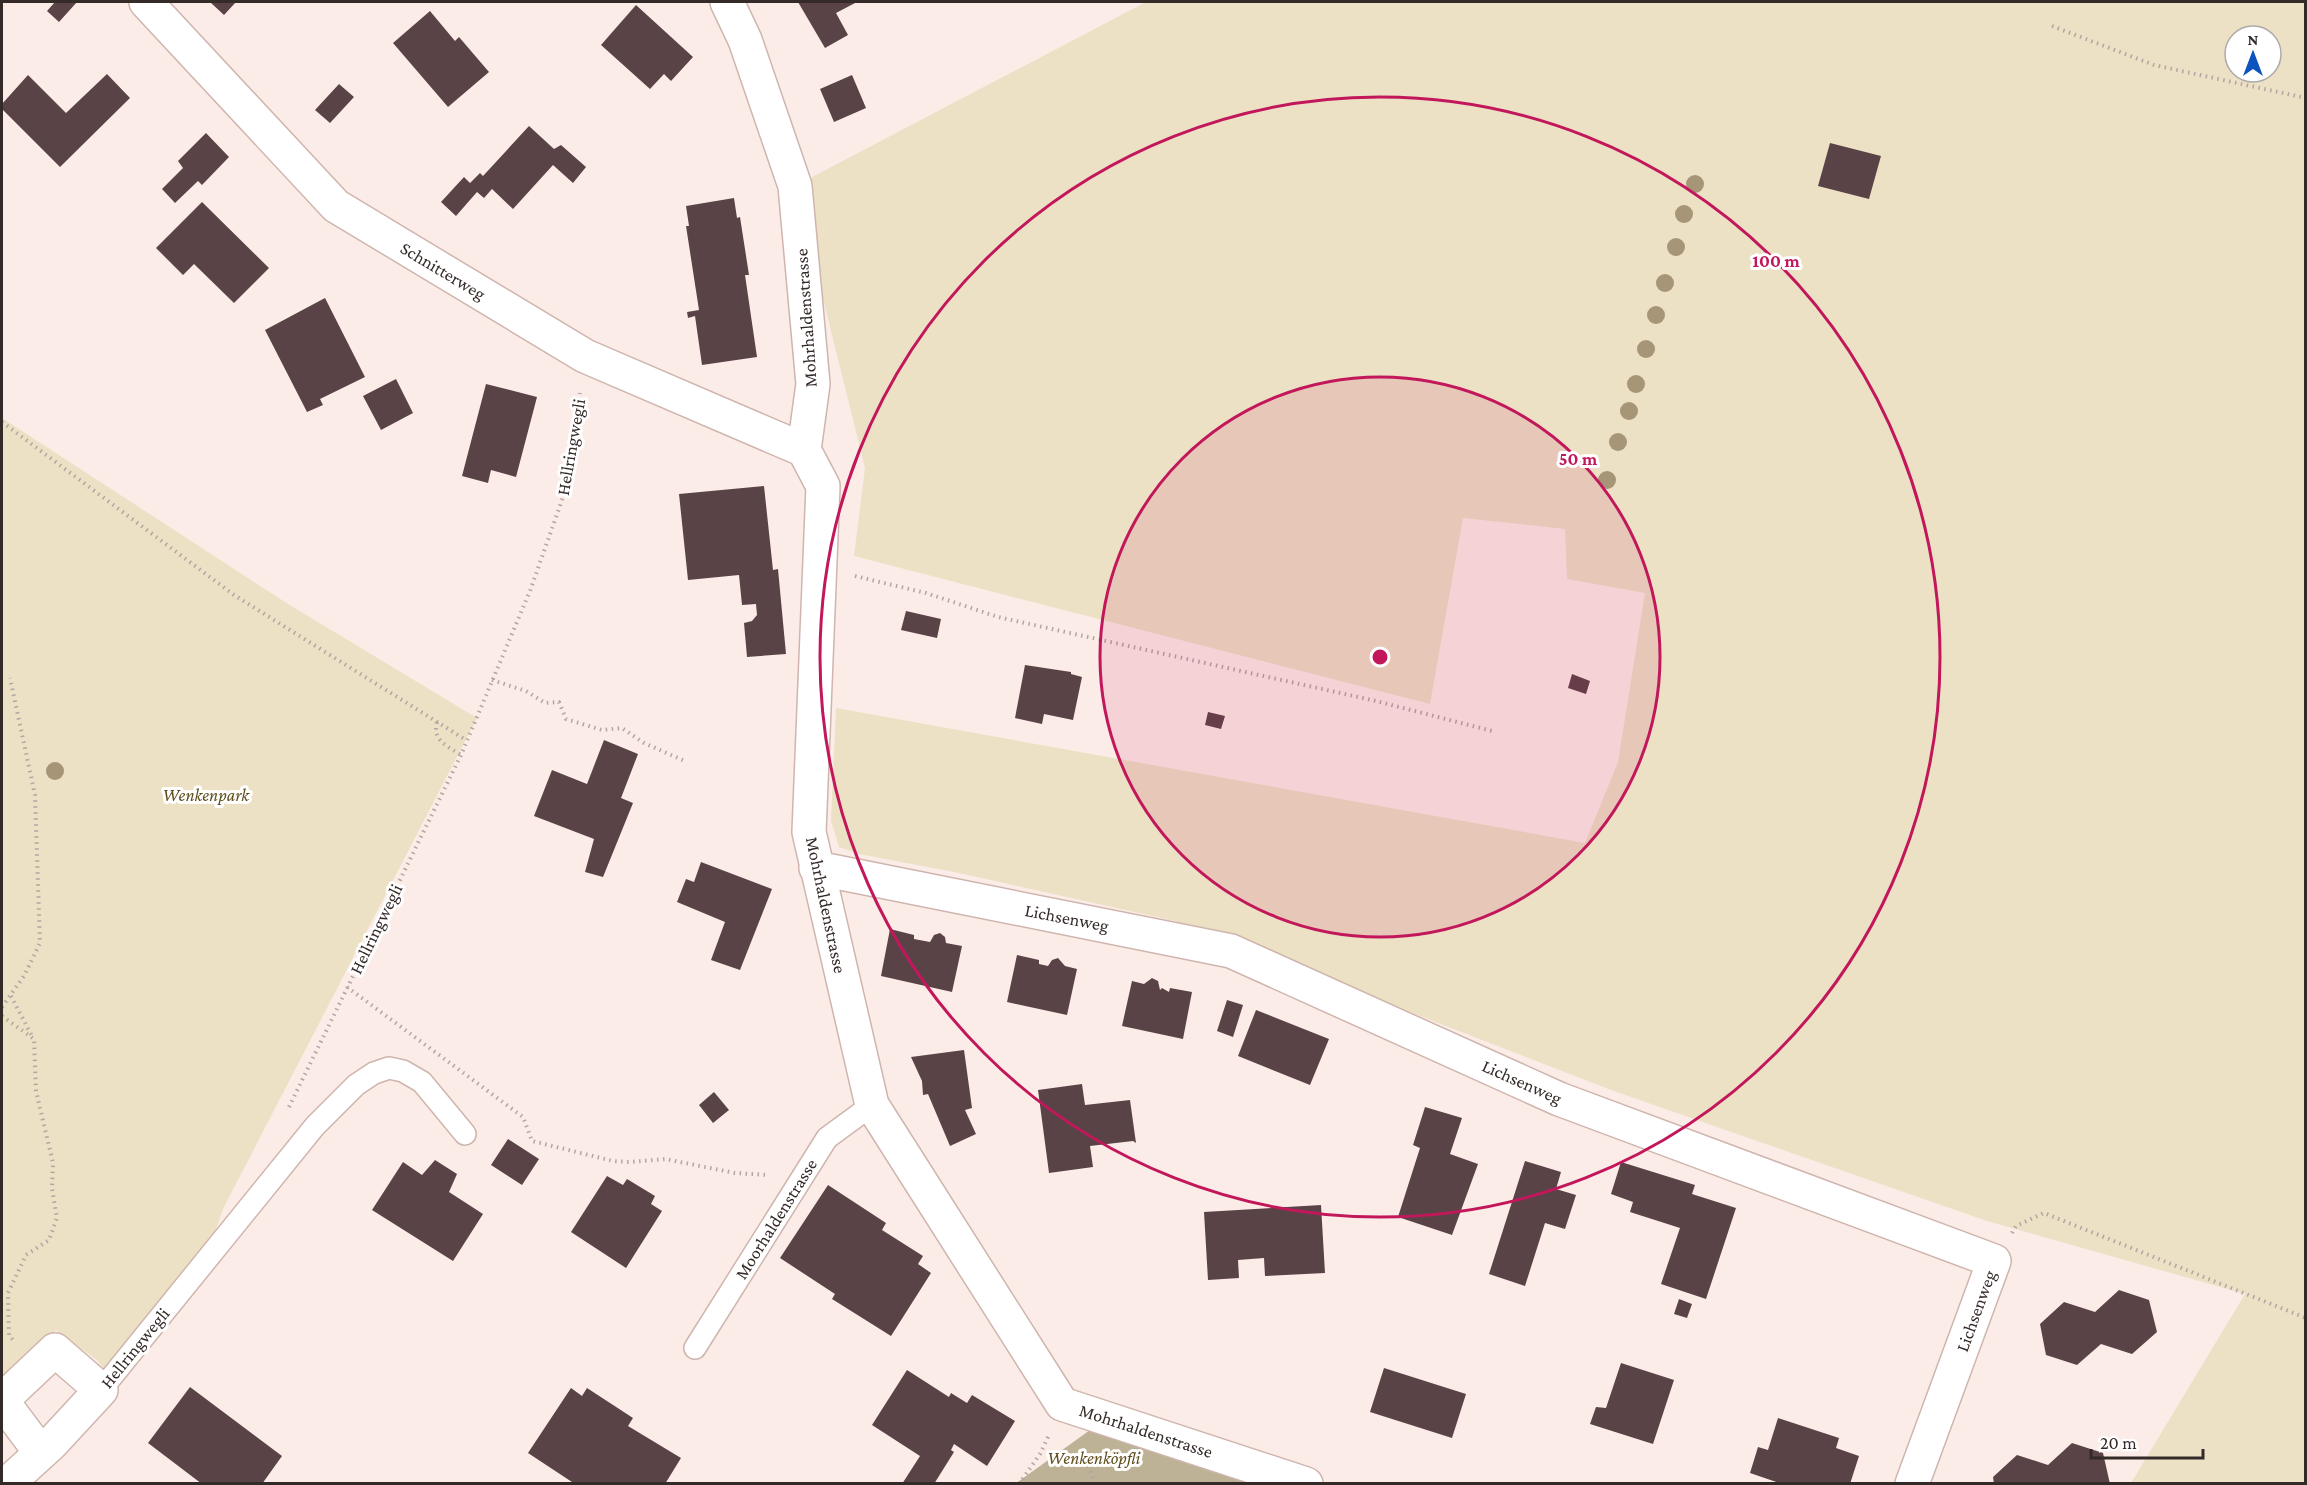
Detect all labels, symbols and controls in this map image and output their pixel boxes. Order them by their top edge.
north arrow [2223,24,2283,84]
text: N [2248,31,2259,48]
street label: Schnitterweg [397,238,489,304]
street label: Mohrhaldenstrasse [791,248,821,388]
text: 100 m [1752,251,1800,271]
street label: Hellringwegli [553,397,589,497]
text: 50 m [1559,449,1598,469]
centre of rings [1370,647,1390,667]
park label: Wenkenpark [163,785,250,805]
street label: Mohrhaldenstrasse [802,835,850,975]
street label: Hellringwegli [346,880,407,977]
street label: Lichsenweg [1023,900,1111,936]
street label: Lichsenweg [1479,1056,1565,1109]
street label: Moorhaldenstrasse [731,1155,821,1283]
street label: Lichsenweg [1952,1267,2000,1354]
street label: Hellringwegli [96,1303,174,1392]
street label: Mohrhaldenstrasse [1077,1400,1215,1462]
scale bar [2091,1422,2204,1460]
text: 20 m [2100,1433,2137,1453]
park label: Wenkenköpfli [1048,1448,1141,1468]

